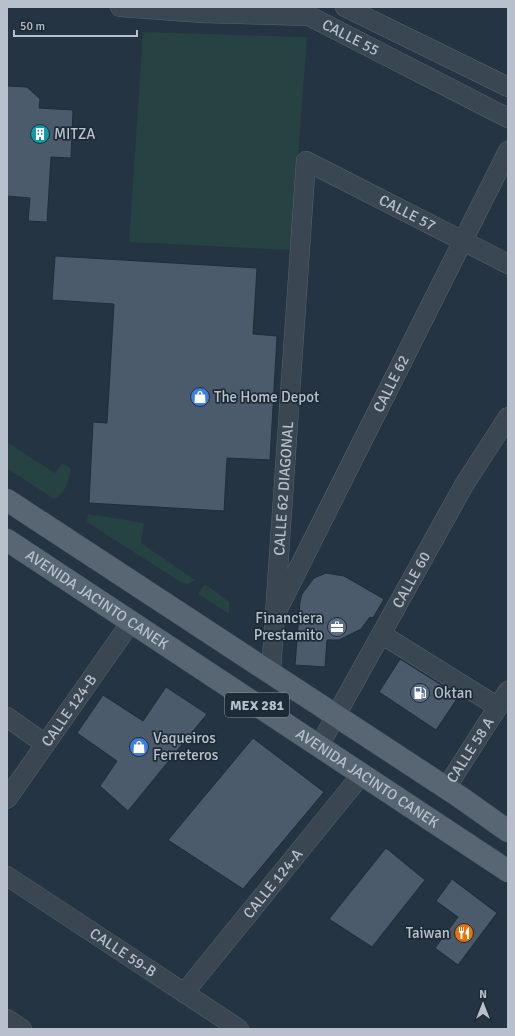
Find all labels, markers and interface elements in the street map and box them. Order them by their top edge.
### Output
scale bar [14,12,137,38]
street label: CALLE 55 [319,15,382,59]
text: 50 m [20,19,45,34]
building icon: MITZA [29,123,51,145]
place label: MITZA [54,125,96,143]
street label: CALLE 57 [376,191,439,235]
street label: CALLE 62 [369,352,413,415]
shop icon: The Home Depot [189,386,211,408]
place label: The Home Depot [214,388,319,406]
street label: CALLE 62 DIAGONAL [270,420,297,556]
street label: AVENIDA JACINTO CANEK [22,546,172,653]
street label: CALLE 60 [388,549,434,611]
place label: Financiera Prestamito [254,609,323,644]
office icon: Financiera Prestamito [326,616,348,638]
street label: CALLE 124-B [37,671,100,750]
fuel station icon: Oktan [409,682,431,704]
place label: Oktan [434,684,472,702]
road number: MEX 281 [225,693,289,717]
street label: CALLE 58 A [443,714,498,786]
street label: AVENIDA JACINTO CANEK [293,724,442,832]
place label: Vaqueiros Ferreteros [153,729,219,764]
shop icon: Vaqueiros Ferreteros [128,736,150,758]
street label: CALLE 124-A [239,845,306,922]
restaurant icon: Taiwan [453,922,475,944]
street label: CALLE 59-B [86,924,160,981]
place label: Taiwan [406,924,450,942]
north arrow [463,984,503,1024]
text: N [479,988,487,1001]

